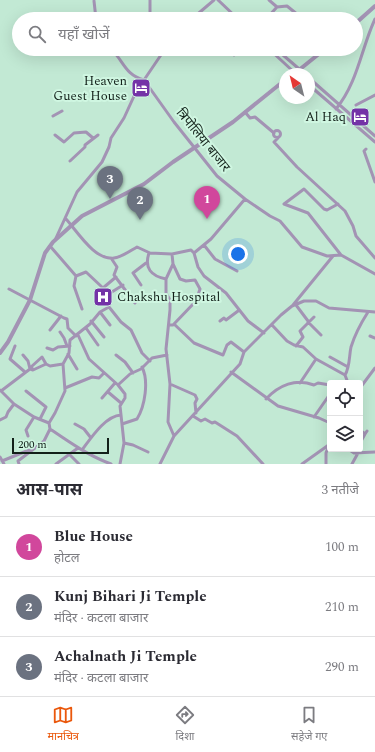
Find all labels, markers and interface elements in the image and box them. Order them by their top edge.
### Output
search box [12,12,363,56]
icon: search [26,23,48,45]
text: यहाँ खोजें [58,23,110,46]
north arrow [279,68,315,104]
place label: Heaven Guest House [53,71,127,106]
hotel icon: Heaven Guest House [130,77,152,99]
street label: त्रिपोलिया बाजार [171,104,235,177]
hotel icon: Al Haq [349,106,371,128]
place label: Al Haq [305,107,346,127]
pin: 3 [97,166,123,199]
pin: 1 [194,186,220,219]
pin: 2 [127,187,153,220]
your location [228,244,248,264]
hospital icon: Chakshu Hospital [92,286,114,308]
place label: Chakshu Hospital [117,287,220,307]
map controls [327,380,363,452]
button: locate [327,380,363,416]
button: layers [327,416,363,452]
scale bar [12,436,109,455]
text: 200 m [18,436,47,453]
text: आस-पास [16,477,82,503]
text: 3 नतीजे [322,480,359,500]
text: Blue House [54,525,133,548]
text: 1 [25,537,33,557]
text: 100 m [325,537,359,557]
text: होटल [54,548,80,568]
text: Kunj Bihari Ji Temple [54,585,207,608]
text: 2 [25,597,33,617]
text: 210 m [325,597,359,617]
text: मंदिर · कटला बाजार [54,608,148,628]
text: Achalnath Ji Temple [54,645,197,668]
text: 3 [25,657,33,677]
text: 290 m [325,657,359,677]
text: मंदिर · कटला बाजार [54,668,148,688]
tab: मानचित्र [48,704,79,745]
tab: दिशा [174,704,196,745]
tab: सहेजे गए [291,704,327,745]

